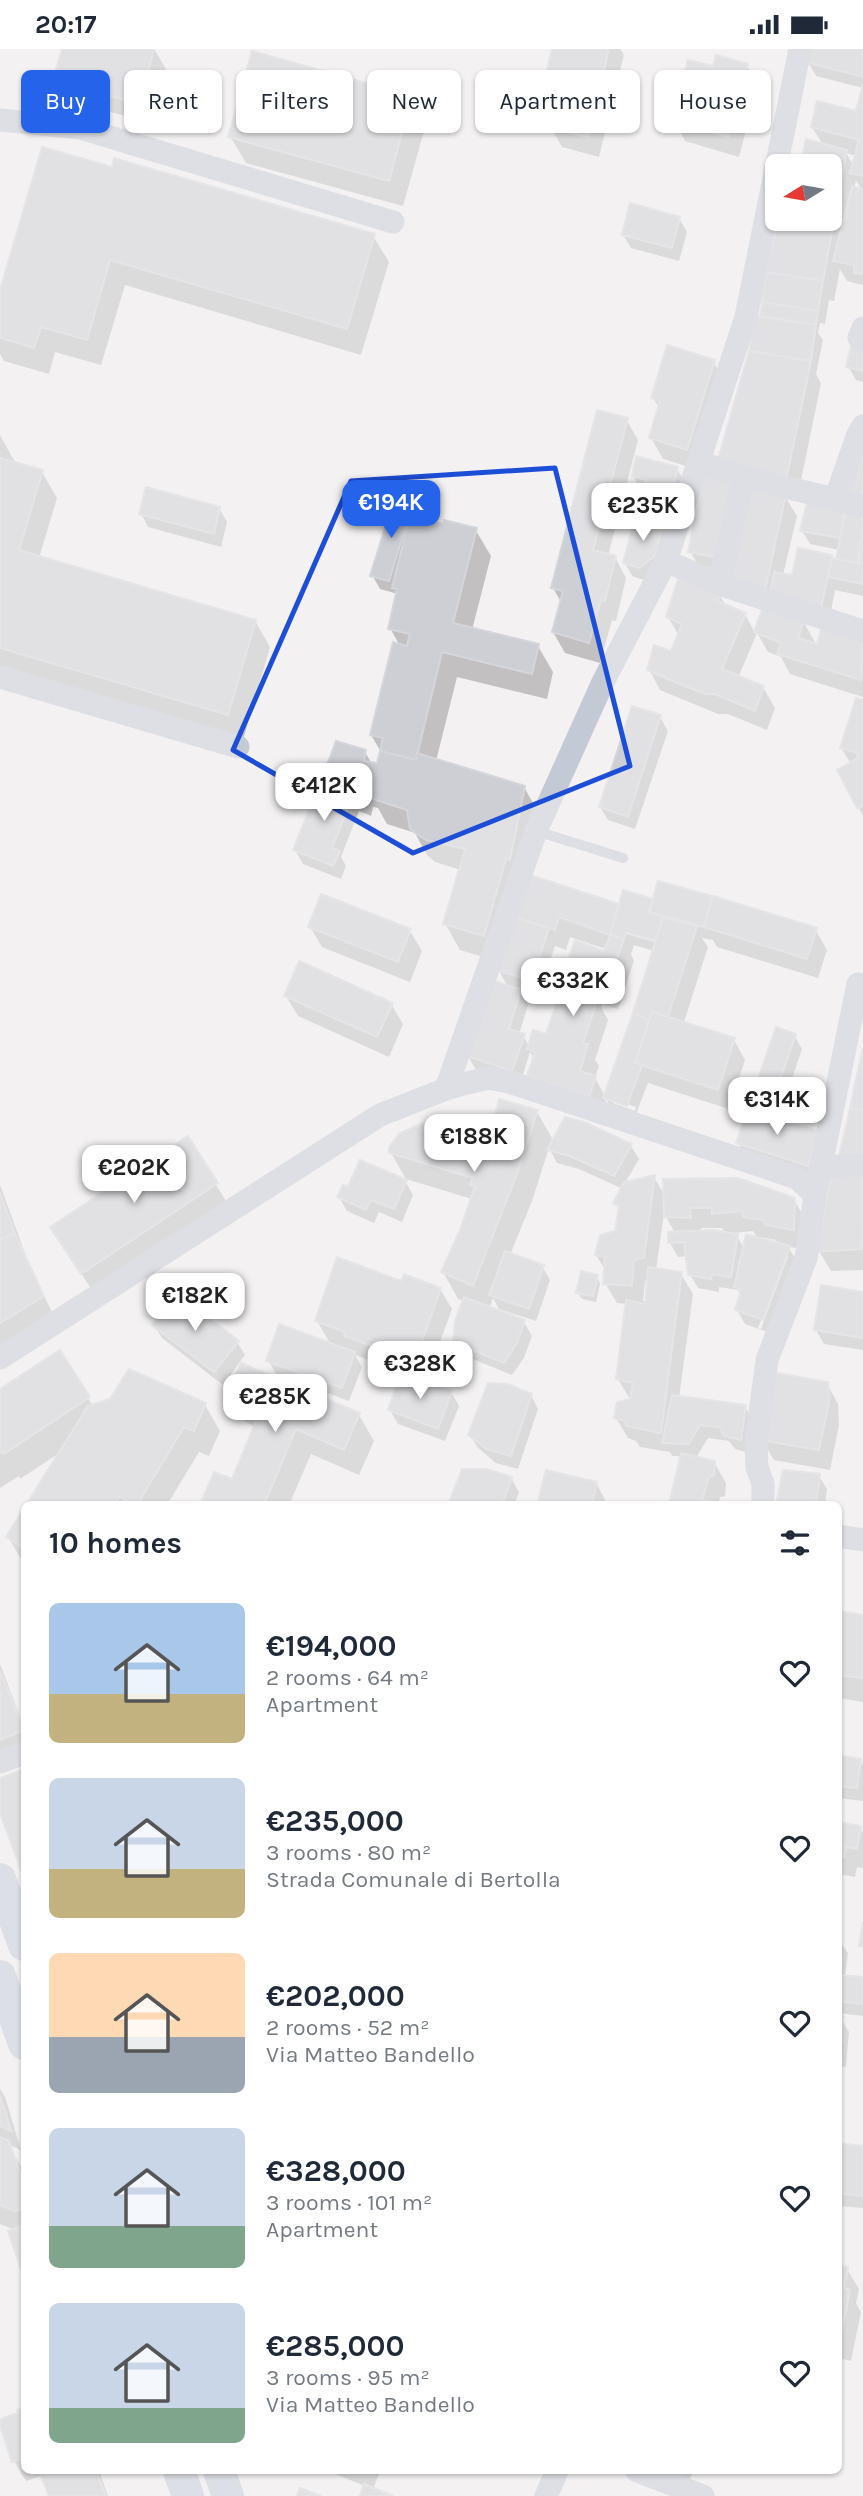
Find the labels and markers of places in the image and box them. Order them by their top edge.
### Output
pin: €194K [342,481,440,540]
pin: €235K [594,483,692,543]
pin: €412K [275,763,373,823]
pin: €332K [524,958,622,1018]
pin: €314K [728,1077,826,1137]
pin: €188K [425,1115,523,1174]
pin: €202K [85,1145,183,1205]
pin: €182K [146,1273,244,1333]
pin: €328K [371,1341,469,1401]
pin: €285K [226,1375,324,1434]

